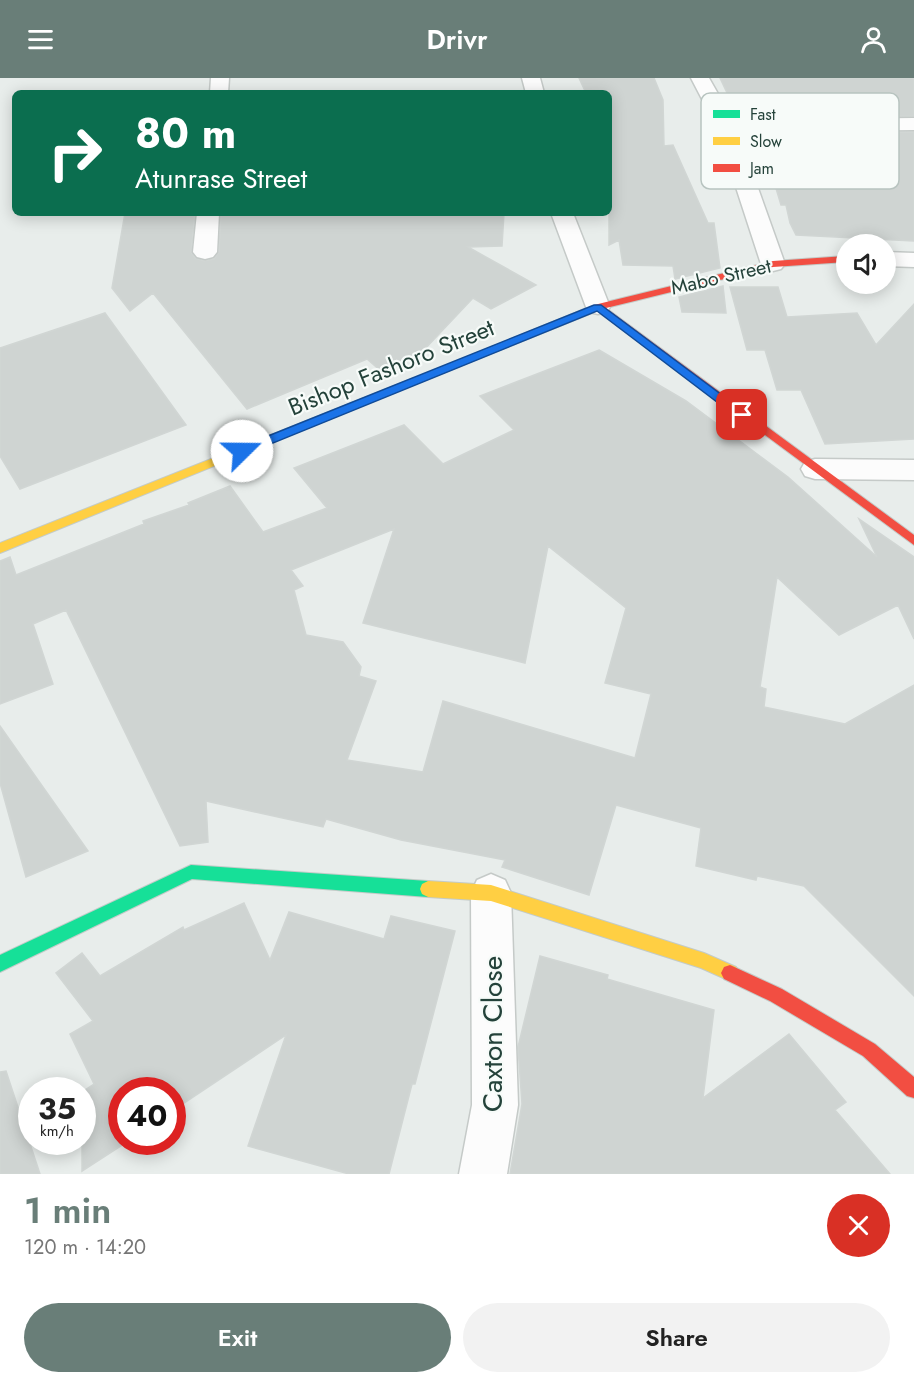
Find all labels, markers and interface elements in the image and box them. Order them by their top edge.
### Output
text: Drivr [426,20,488,59]
icon: menu [24,23,57,56]
icon: person [857,23,890,56]
legend [701,93,899,189]
text: 80 m [135,103,236,164]
text: Fast [750,103,776,126]
icon: right [36,114,114,192]
text: Slow [750,130,782,153]
text: Jam [748,157,774,180]
text: Atunrase Street [135,159,307,198]
map controls [836,234,896,294]
button: sound [836,234,896,294]
street label: Mabo Street [668,251,774,303]
street label: Bishop Fashoro Street [283,310,500,424]
pin [716,389,767,440]
icon: arrive [725,398,758,431]
position arrow [210,419,274,483]
street label: Caxton Close [472,956,513,1112]
speed limit sign: 40 [108,1077,186,1155]
text: 35 [38,1087,76,1130]
text: km/h [40,1120,74,1142]
text: 1 min [24,1184,111,1236]
button: close [827,1194,890,1257]
text: 120 m · 14:20 [24,1233,146,1262]
button: Exit [24,1303,451,1372]
button: Share [463,1303,890,1372]

